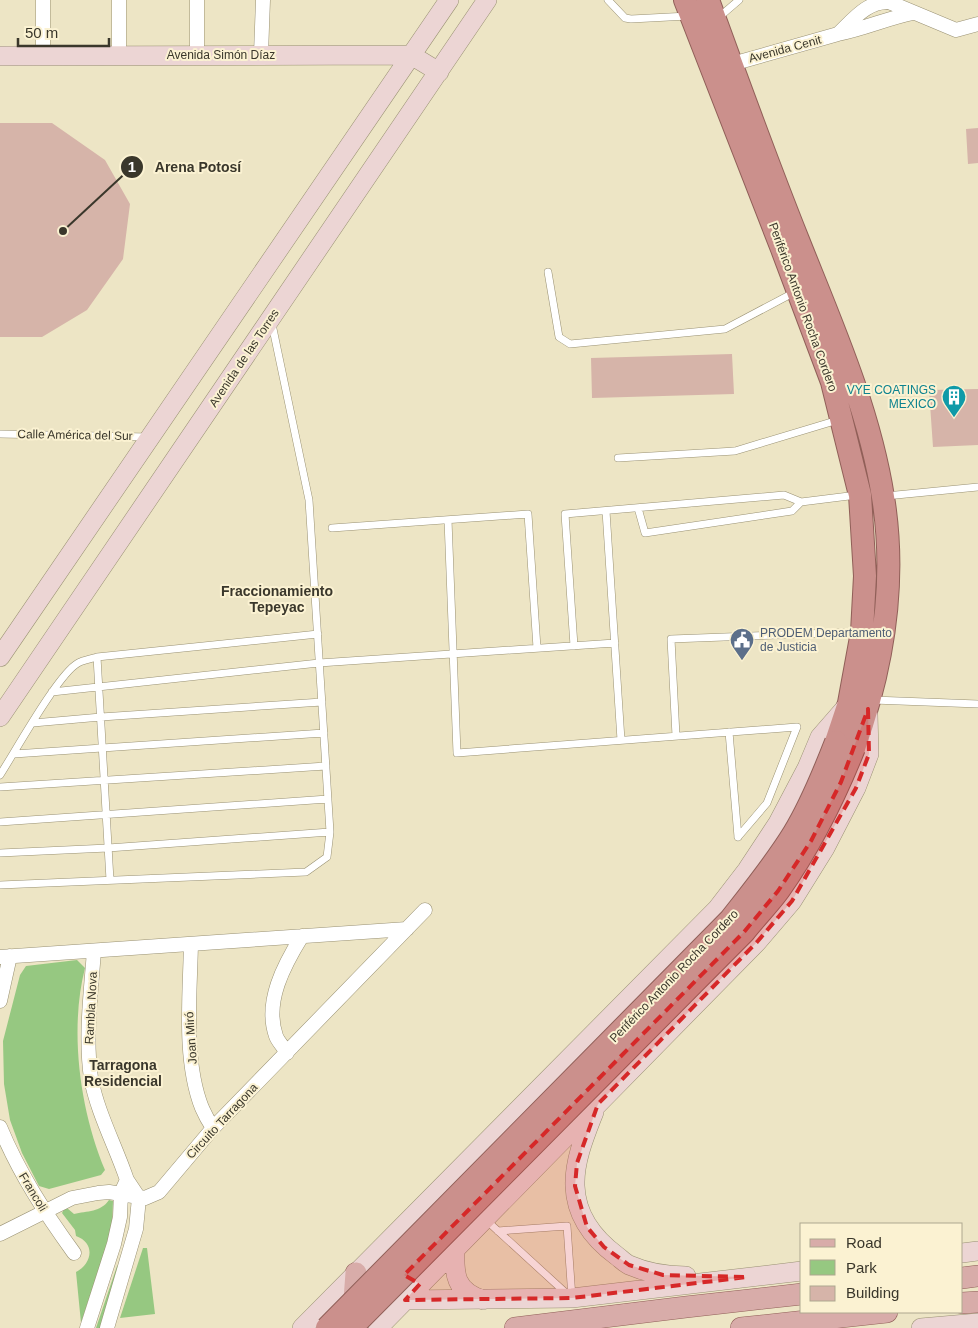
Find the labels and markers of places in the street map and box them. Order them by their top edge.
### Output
callout: Arena Potosí [119,152,251,181]
place label: VYE COATINGS MEXICO [847,383,936,411]
building icon: VYE COATINGS MEXICO [941,384,967,418]
place label: PRODEM Departamento de Justicia [760,626,892,654]
public building icon: PRODEM Departamento de Justicia [729,627,755,661]

